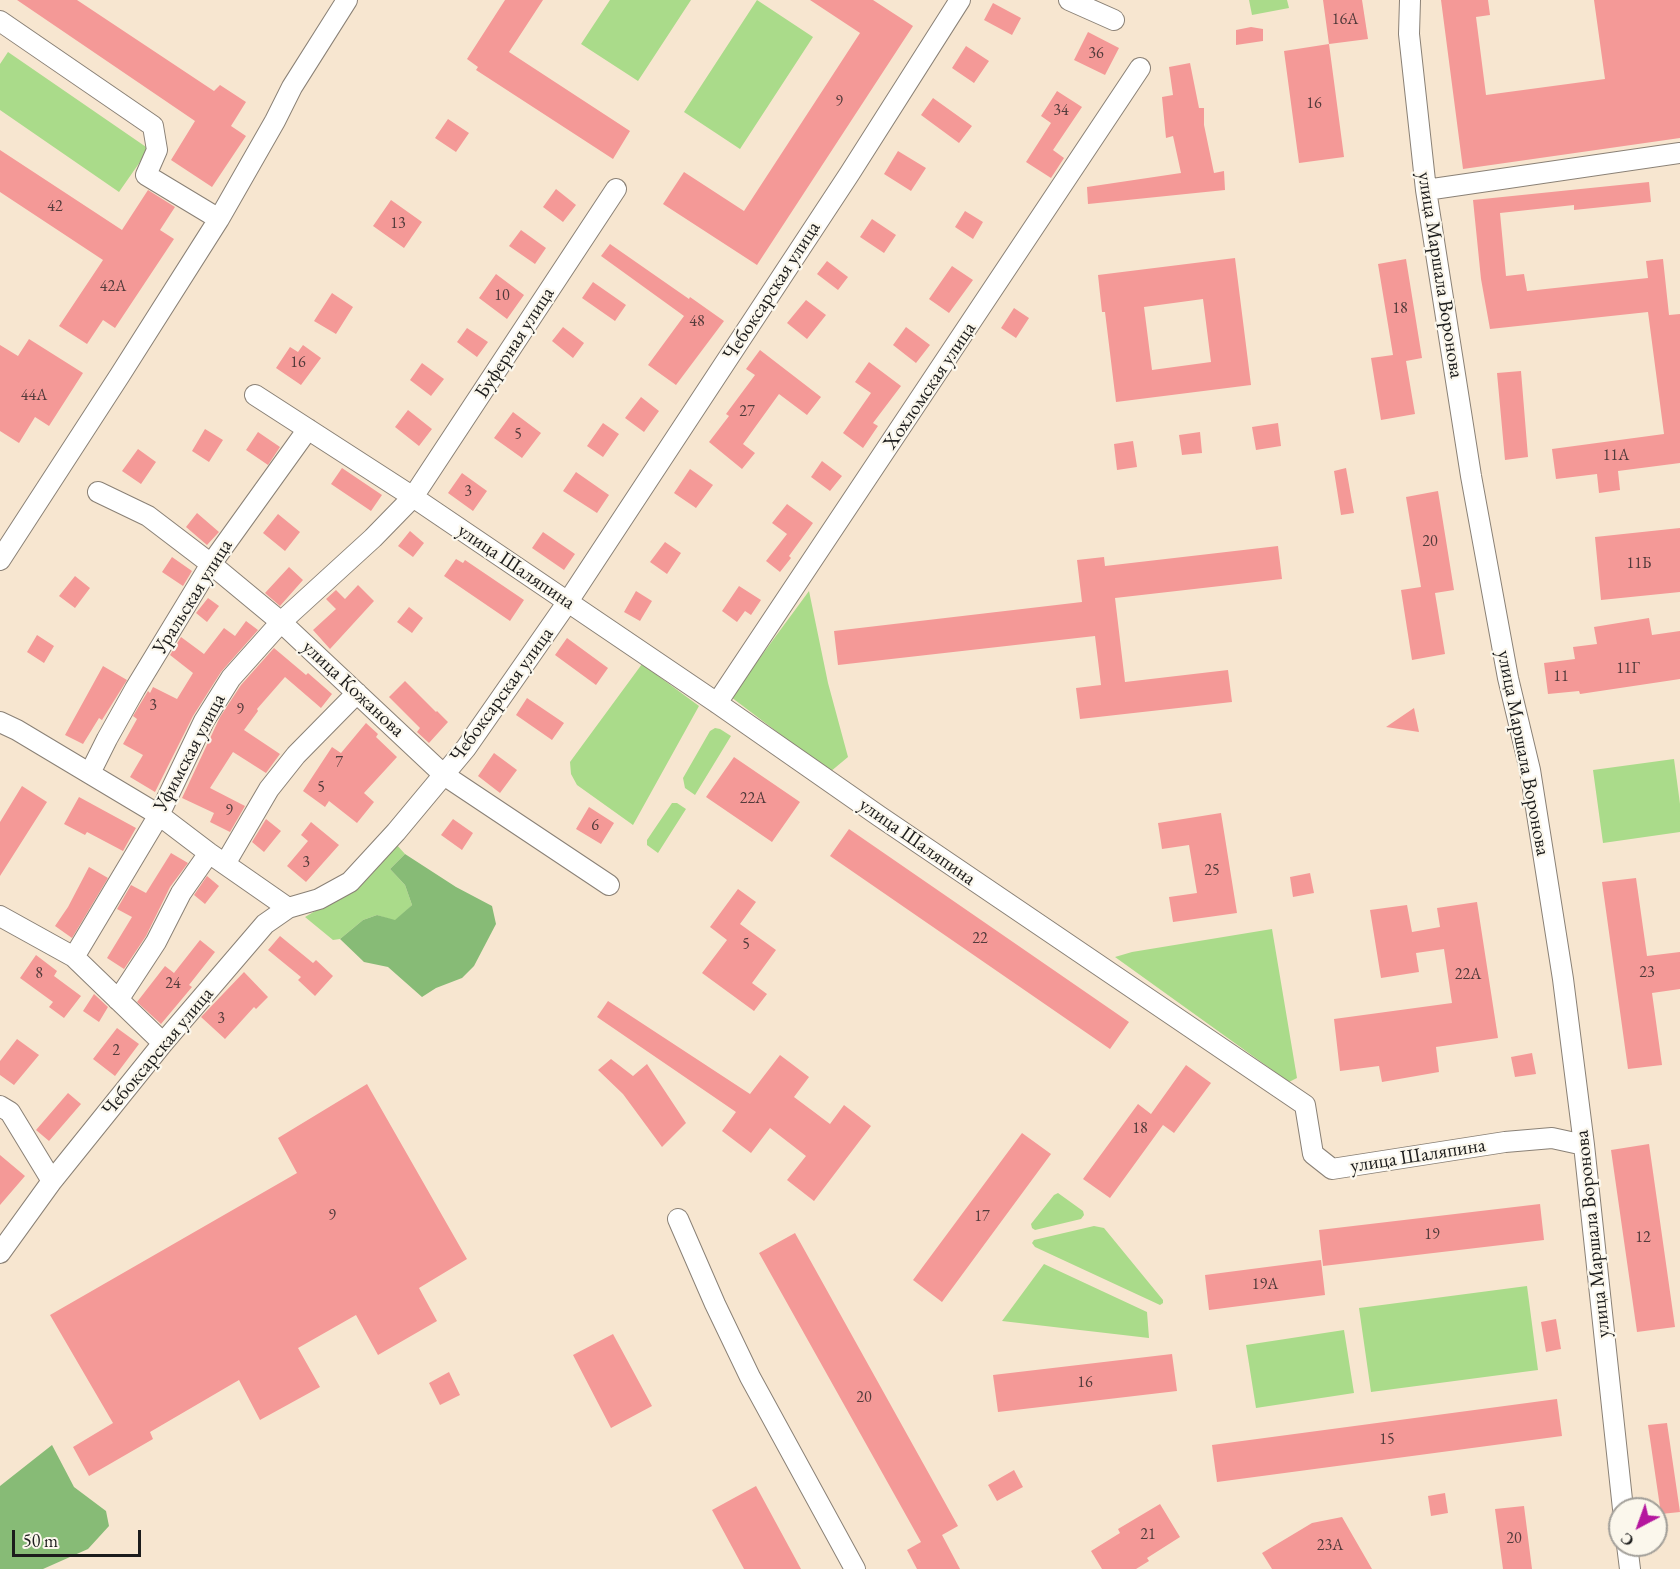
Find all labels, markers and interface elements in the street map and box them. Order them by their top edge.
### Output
house number: 16А [1332,10,1358,30]
house number: 36 [1088,44,1104,64]
house number: 9 [835,92,843,112]
house number: 16 [1306,94,1322,114]
house number: 34 [1053,101,1069,121]
street label: улица Маршала Воронова [1412,170,1468,380]
house number: 42 [47,197,63,217]
house number: 13 [390,214,406,234]
street label: Чебоксарская улица [718,217,826,365]
house number: 42А [100,277,126,297]
street label: Буферная улица [470,283,560,403]
house number: 10 [494,286,510,306]
house number: 18 [1392,299,1408,319]
house number: 48 [689,312,705,332]
street label: Хохломская улица [879,318,981,454]
house number: 16 [290,353,306,373]
house number: 44А [21,386,47,406]
house number: 27 [739,402,755,422]
house number: 5 [514,425,522,445]
house number: 11А [1603,446,1629,466]
house number: 3 [464,482,472,502]
street label: улица Шаляпина [453,519,579,615]
house number: 20 [1422,532,1438,552]
street label: Уральская улица [148,535,238,659]
house number: 11Б [1627,554,1651,574]
street label: Чебоксарская улица [445,623,559,767]
street label: улица Кожанова [297,635,409,743]
street label: улица Маршала Воронова [1491,648,1555,858]
house number: 11Г [1616,659,1640,679]
house number: 11 [1553,667,1569,687]
street label: Уфимская улица [149,690,231,816]
house number: 3 [149,696,157,716]
house number: 9 [236,700,244,720]
house number: 7 [335,753,343,773]
house number: 5 [317,778,325,798]
house number: 22А [740,789,766,809]
street label: улица Шаляпина [854,793,980,891]
house number: 9 [225,801,233,821]
house number: 6 [591,816,599,836]
house number: 3 [302,853,310,873]
house number: 25 [1204,861,1220,881]
house number: 22 [972,929,988,949]
house number: 5 [742,935,750,955]
house number: 23 [1639,963,1655,983]
house number: 8 [35,964,43,984]
house number: 22А [1455,965,1481,985]
house number: 24 [165,974,181,994]
street label: Чебоксарская улица [97,983,219,1121]
house number: 3 [217,1009,225,1029]
house number: 2 [112,1041,120,1061]
house number: 18 [1132,1119,1148,1139]
street label: улица Маршала Воронова [1570,1129,1616,1339]
street label: улица Шаляпина [1348,1133,1488,1179]
house number: 9 [328,1206,336,1226]
house number: 17 [974,1207,990,1227]
house number: 19 [1424,1225,1440,1245]
house number: 12 [1635,1228,1651,1248]
house number: 19А [1252,1275,1278,1295]
house number: 16 [1077,1373,1093,1393]
house number: 20 [856,1388,872,1408]
house number: 15 [1379,1430,1395,1450]
north arrow [1608,1497,1668,1557]
scale bar [15,1518,144,1556]
house number: 21 [1140,1525,1156,1545]
text: С [1616,1528,1638,1551]
text: 50 m [23,1529,58,1552]
house number: 20 [1506,1529,1522,1549]
house number: 23А [1317,1536,1343,1556]

